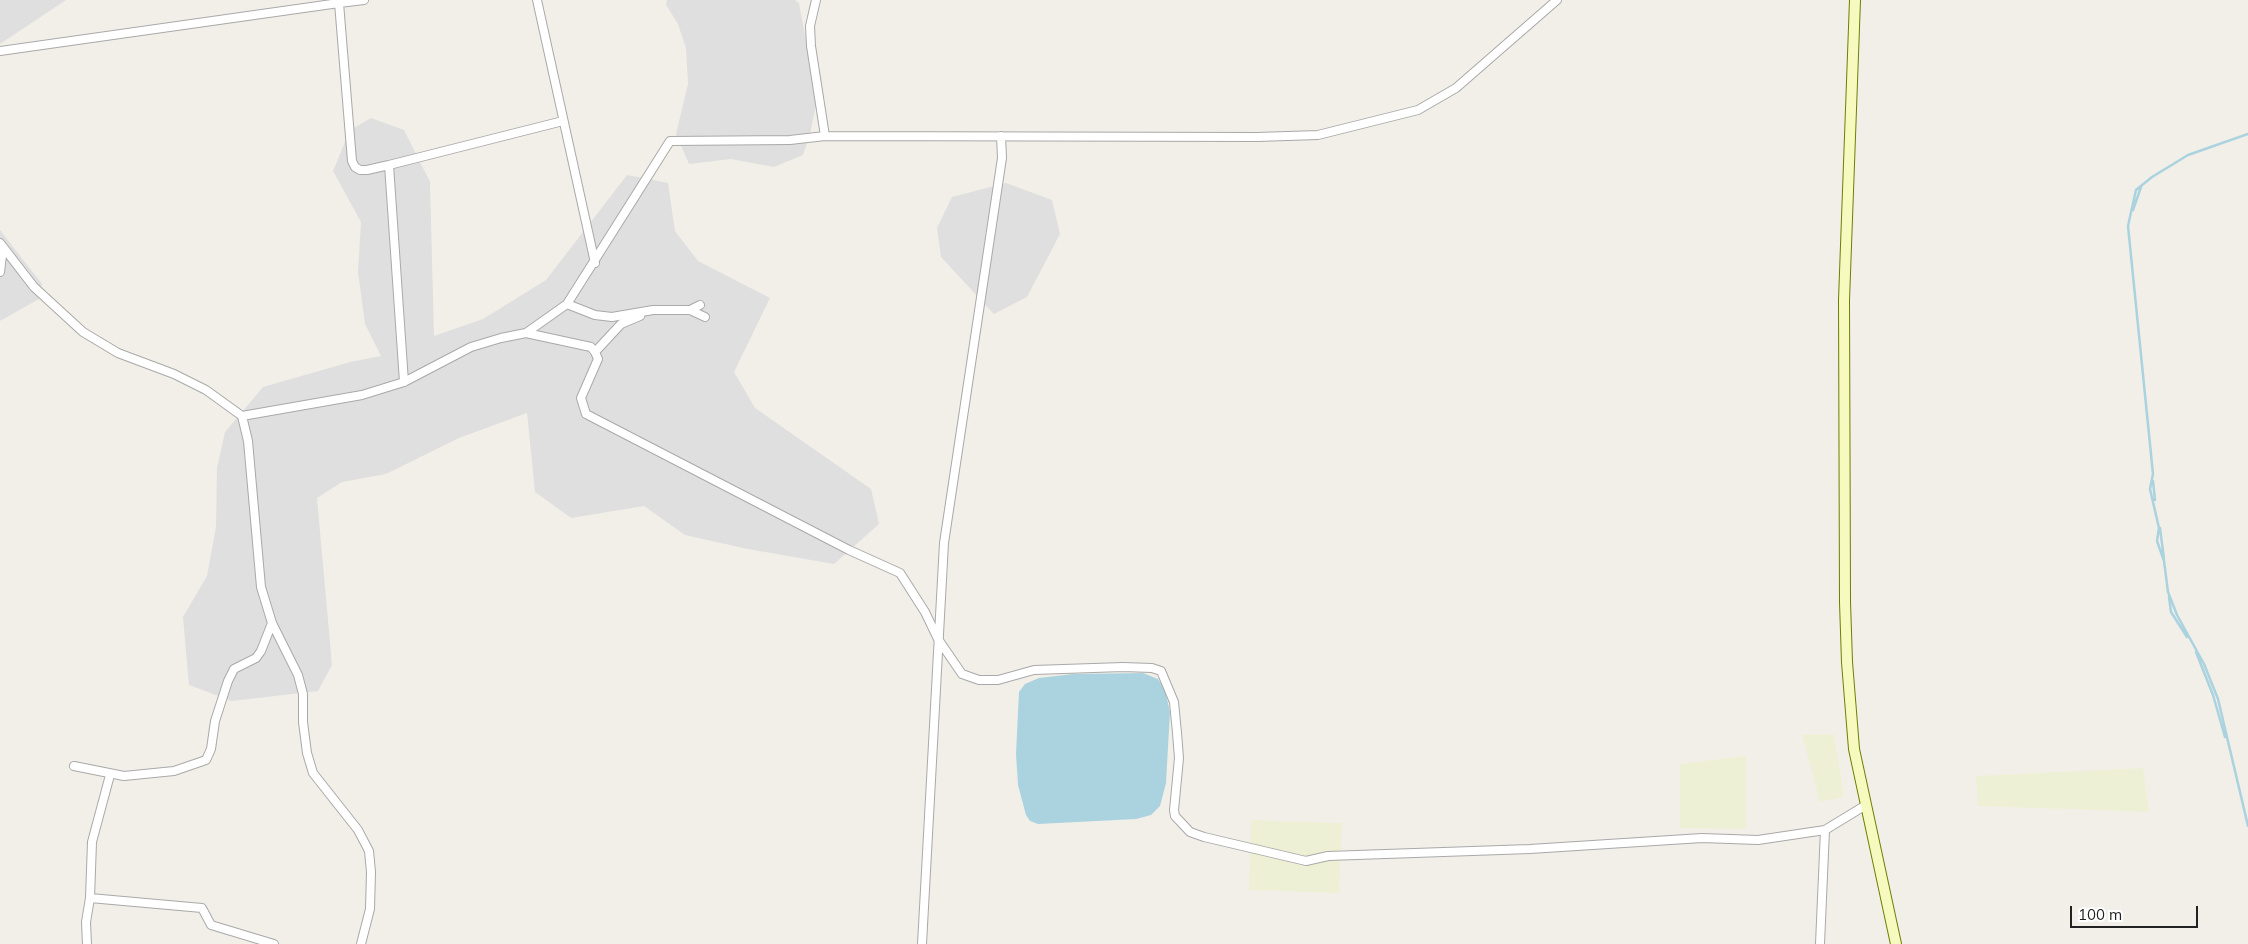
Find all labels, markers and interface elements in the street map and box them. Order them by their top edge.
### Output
scale bar [2073,896,2200,928]
text: 100 m [2078,905,2122,924]

